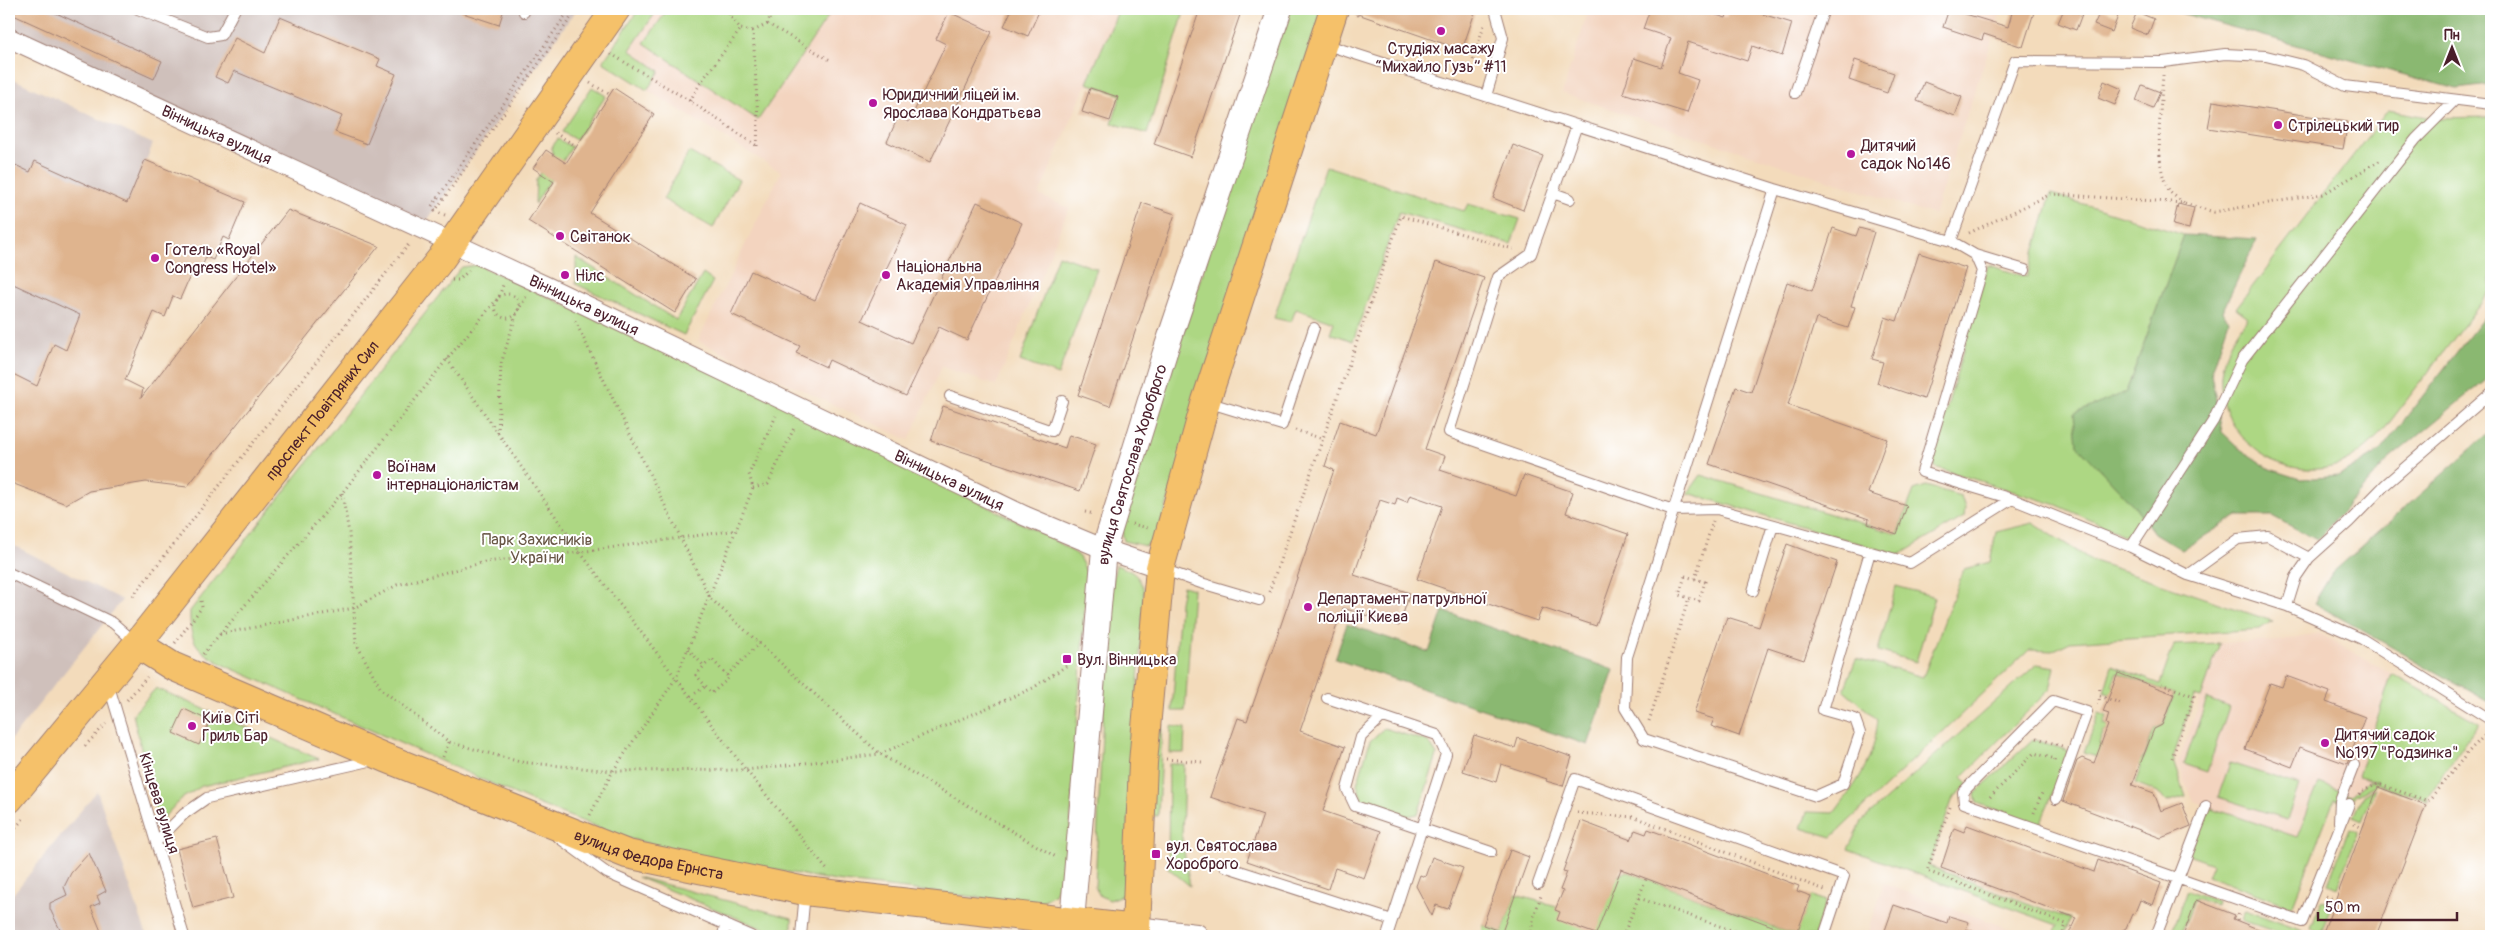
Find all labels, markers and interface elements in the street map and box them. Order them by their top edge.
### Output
north arrow [2428,22,2478,72]
marker: Студіях масажу “Михайло Гузь” #11 [1435,25,1447,37]
text: Пн [2444,27,2460,44]
place label: Студіях масажу “Михайло Гузь” #11 [1375,39,1507,77]
place label: Юридичний ліцей ім. Ярослава Кондратьєва [883,85,1041,123]
marker: Юридичний ліцей ім. Ярослава Кондратьєва [867,97,879,109]
street label: Вінницька вулиця [158,101,275,169]
place label: Стрілецький тир [2288,116,2399,136]
marker: Стрілецький тир [2272,119,2284,131]
place label: Дитячий садок №146 [1860,136,1951,174]
marker: Дитячий садок №146 [1845,148,1857,160]
place label: Світанок [570,227,631,247]
marker: Світанок [554,230,566,242]
place label: Готель «Royal Congress Hotel» [165,240,276,278]
marker: Готель «Royal Congress Hotel» [149,252,161,264]
place label: Національна Академія Управління [896,257,1039,295]
place label: Нілс [575,266,605,286]
marker: Нілс [559,269,571,281]
marker: Національна Академія Управління [880,269,892,281]
street label: Вінницька вулиця [526,271,642,340]
street label: проспект Повітряних Сил [261,337,384,485]
street label: вулиця Святослава Хороброго [1094,362,1172,566]
street label: Вінницька вулиця [891,446,1007,515]
place label: Воїнам інтернаціоналістам [387,457,519,495]
marker: Воїнам інтернаціоналістам [371,469,383,481]
park label: Парк Захисників України [482,530,592,568]
place label: Департамент патрульної поліції Києва [1317,589,1488,627]
marker: Департамент патрульної поліції Києва [1302,601,1314,613]
place label: Вул. Вінницька [1077,650,1176,670]
marker: Вул. Вінницька [1061,653,1073,665]
place label: Київ Сіті Гриль Бар [202,708,268,746]
marker: Київ Сіті Гриль Бар [186,720,198,732]
place label: Дитячий садок №197 "Родзинка" [2334,725,2459,763]
marker: Дитячий садок №197 "Родзинка" [2319,737,2331,749]
street label: Кінцева вулиця [134,750,184,856]
street label: вулиця Федора Ернста [571,825,725,885]
place label: вул. Святослава Хороброго [1166,836,1277,874]
marker: вул. Святослава Хороброго [1150,848,1162,860]
scale bar [2318,890,2456,922]
text: 50 m [2325,898,2360,917]

